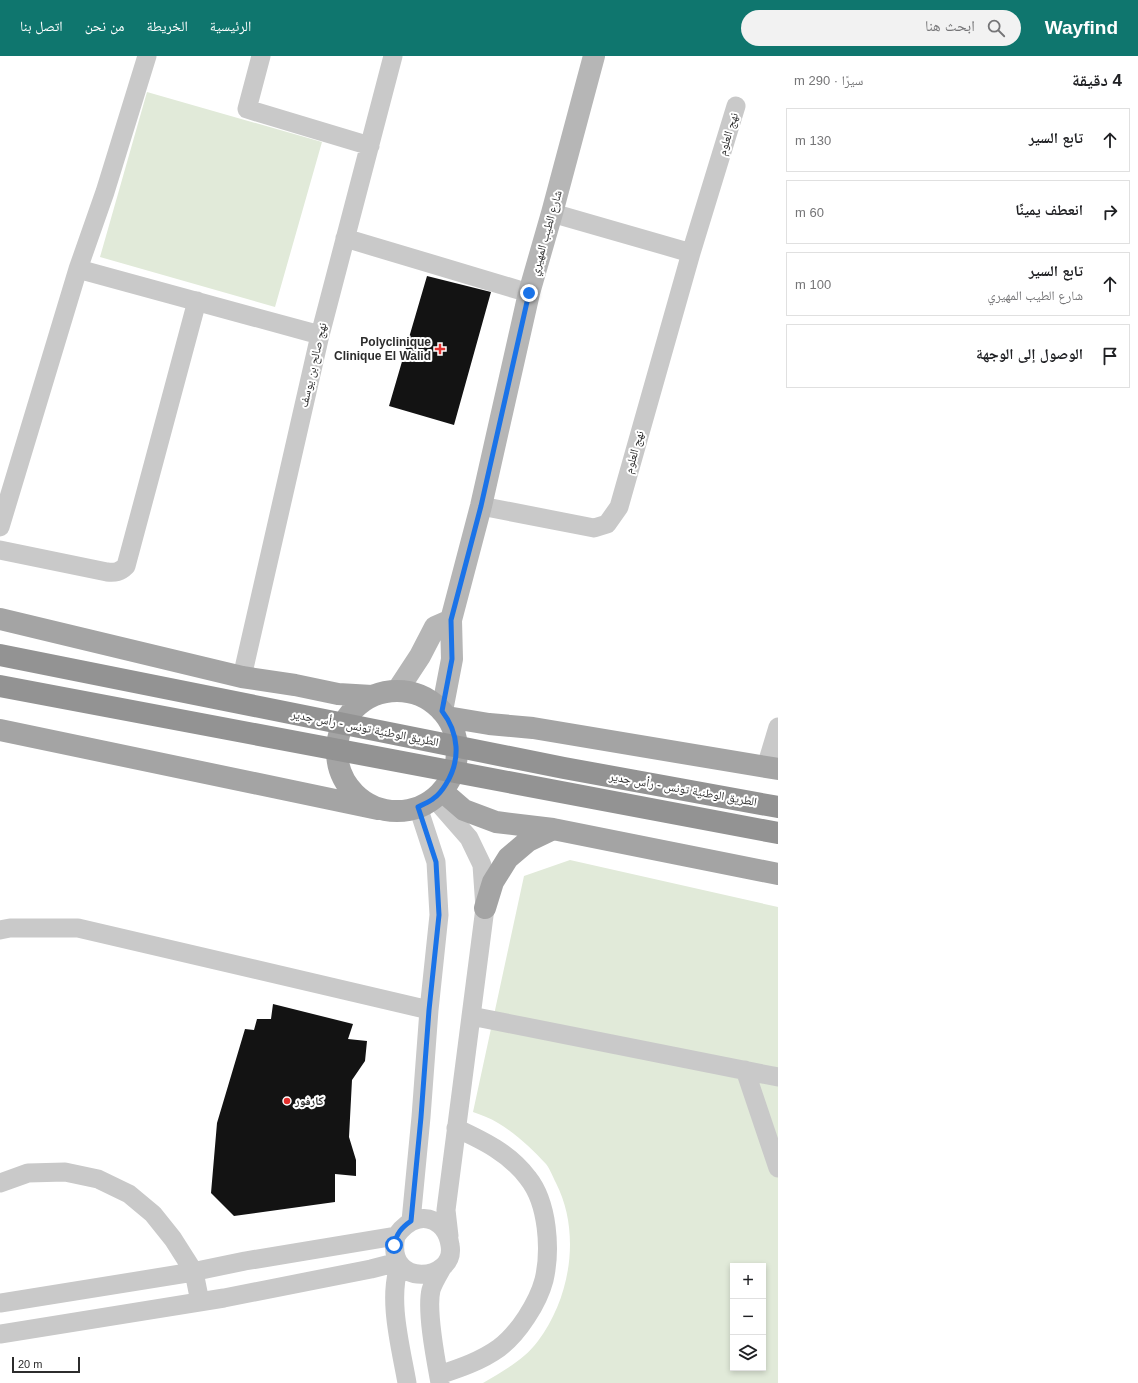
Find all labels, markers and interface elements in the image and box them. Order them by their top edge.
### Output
search box [741,10,1021,46]
text: ابحث هنا [925,17,975,34]
icon: search [985,17,1007,39]
text: Wayfind [1045,17,1118,38]
text: اتصل بنا [20,18,63,34]
text: من نحن [85,18,125,34]
text: الخريطة [147,18,188,34]
text: الرئيسية [210,18,251,34]
text: 4 دقيقة [1072,71,1122,90]
text: سيرًا · 290 m [794,73,863,88]
street label: نهج العلوم [715,111,742,157]
text: تابع السير [1029,129,1083,146]
icon: ahead [1099,129,1121,151]
text: 130 m [795,133,831,148]
street label: شارع الطيب المهيري [527,189,568,278]
text: انعطف يمينًا [1015,201,1083,218]
icon: right [1099,201,1121,223]
text: 60 m [795,205,824,220]
text: تابع السير [1029,262,1083,279]
icon: ahead [1099,273,1121,295]
text: 100 m [795,277,831,292]
route end [520,284,538,302]
text: شارع الطيب المهيري [988,288,1083,303]
street label: نهج صالح بن يوسف [296,321,330,409]
place label: Polyclinique Clinique El Walid [334,335,431,363]
marker: Polyclinique Clinique El Walid [434,343,446,355]
text: الوصول إلى الوجهة [976,345,1083,362]
icon: arrive [1099,345,1121,367]
street label: نهج العلوم [621,429,648,475]
street label: الطريق الوطنية تونس - رأس جدير [289,707,440,749]
street label: الطريق الوطنية تونس - رأس جدير [607,769,758,809]
place label: كارفور [294,1094,324,1108]
marker: كارفور [282,1096,292,1106]
route start [385,1236,403,1254]
map controls [730,1263,766,1371]
button: + [730,1263,766,1299]
button: − [730,1299,766,1335]
button: layers [730,1335,766,1371]
scale bar [12,1355,80,1374]
text: 20 m [18,1358,42,1370]

